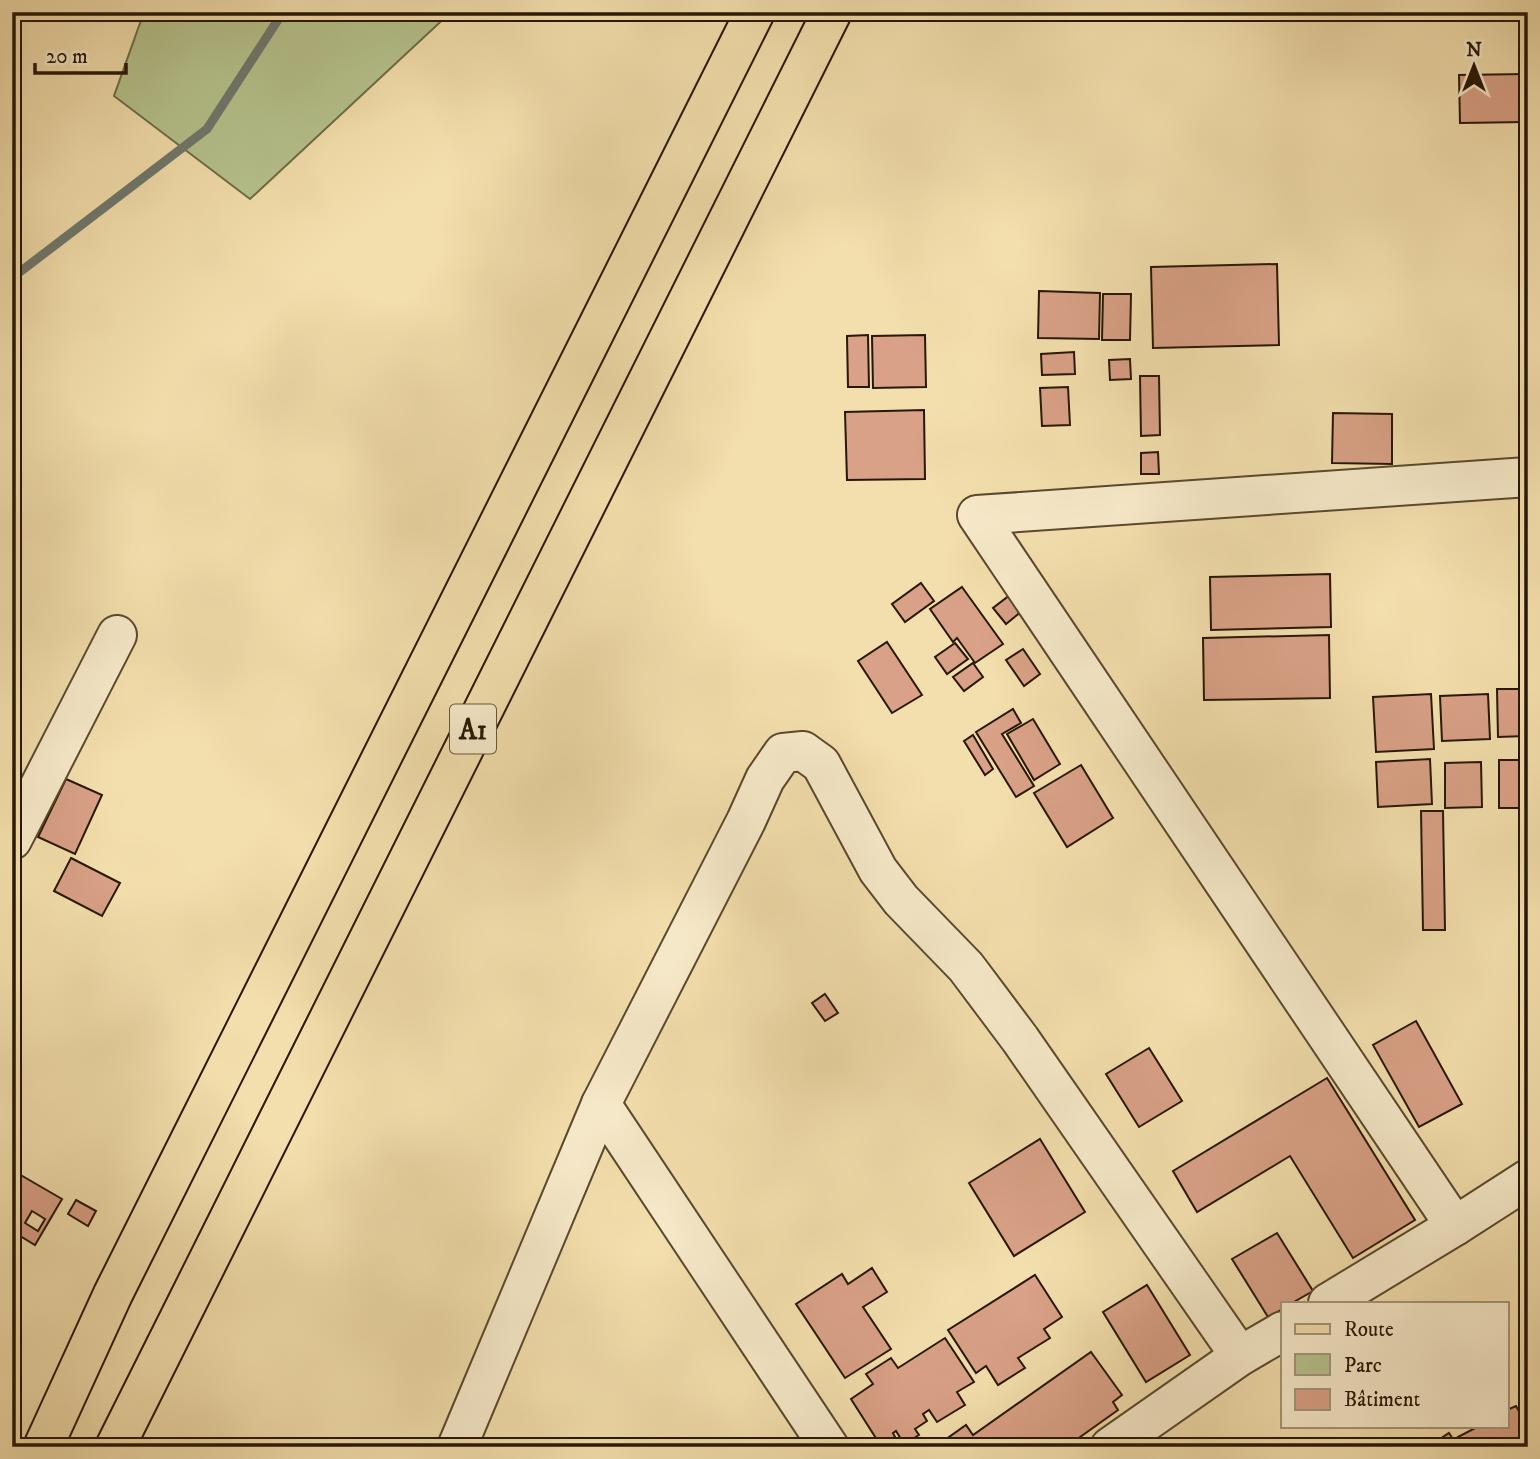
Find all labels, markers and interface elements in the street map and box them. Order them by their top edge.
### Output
scale bar [35,32,126,76]
north arrow [1438,32,1508,102]
text: N [1466,39,1482,62]
text: 20 m [46,44,88,70]
road number: A1 [450,704,496,754]
legend [1281,1302,1508,1428]
text: Route [1344,1317,1394,1343]
text: Parc [1344,1353,1382,1379]
text: Bâtiment [1344,1387,1421,1413]

